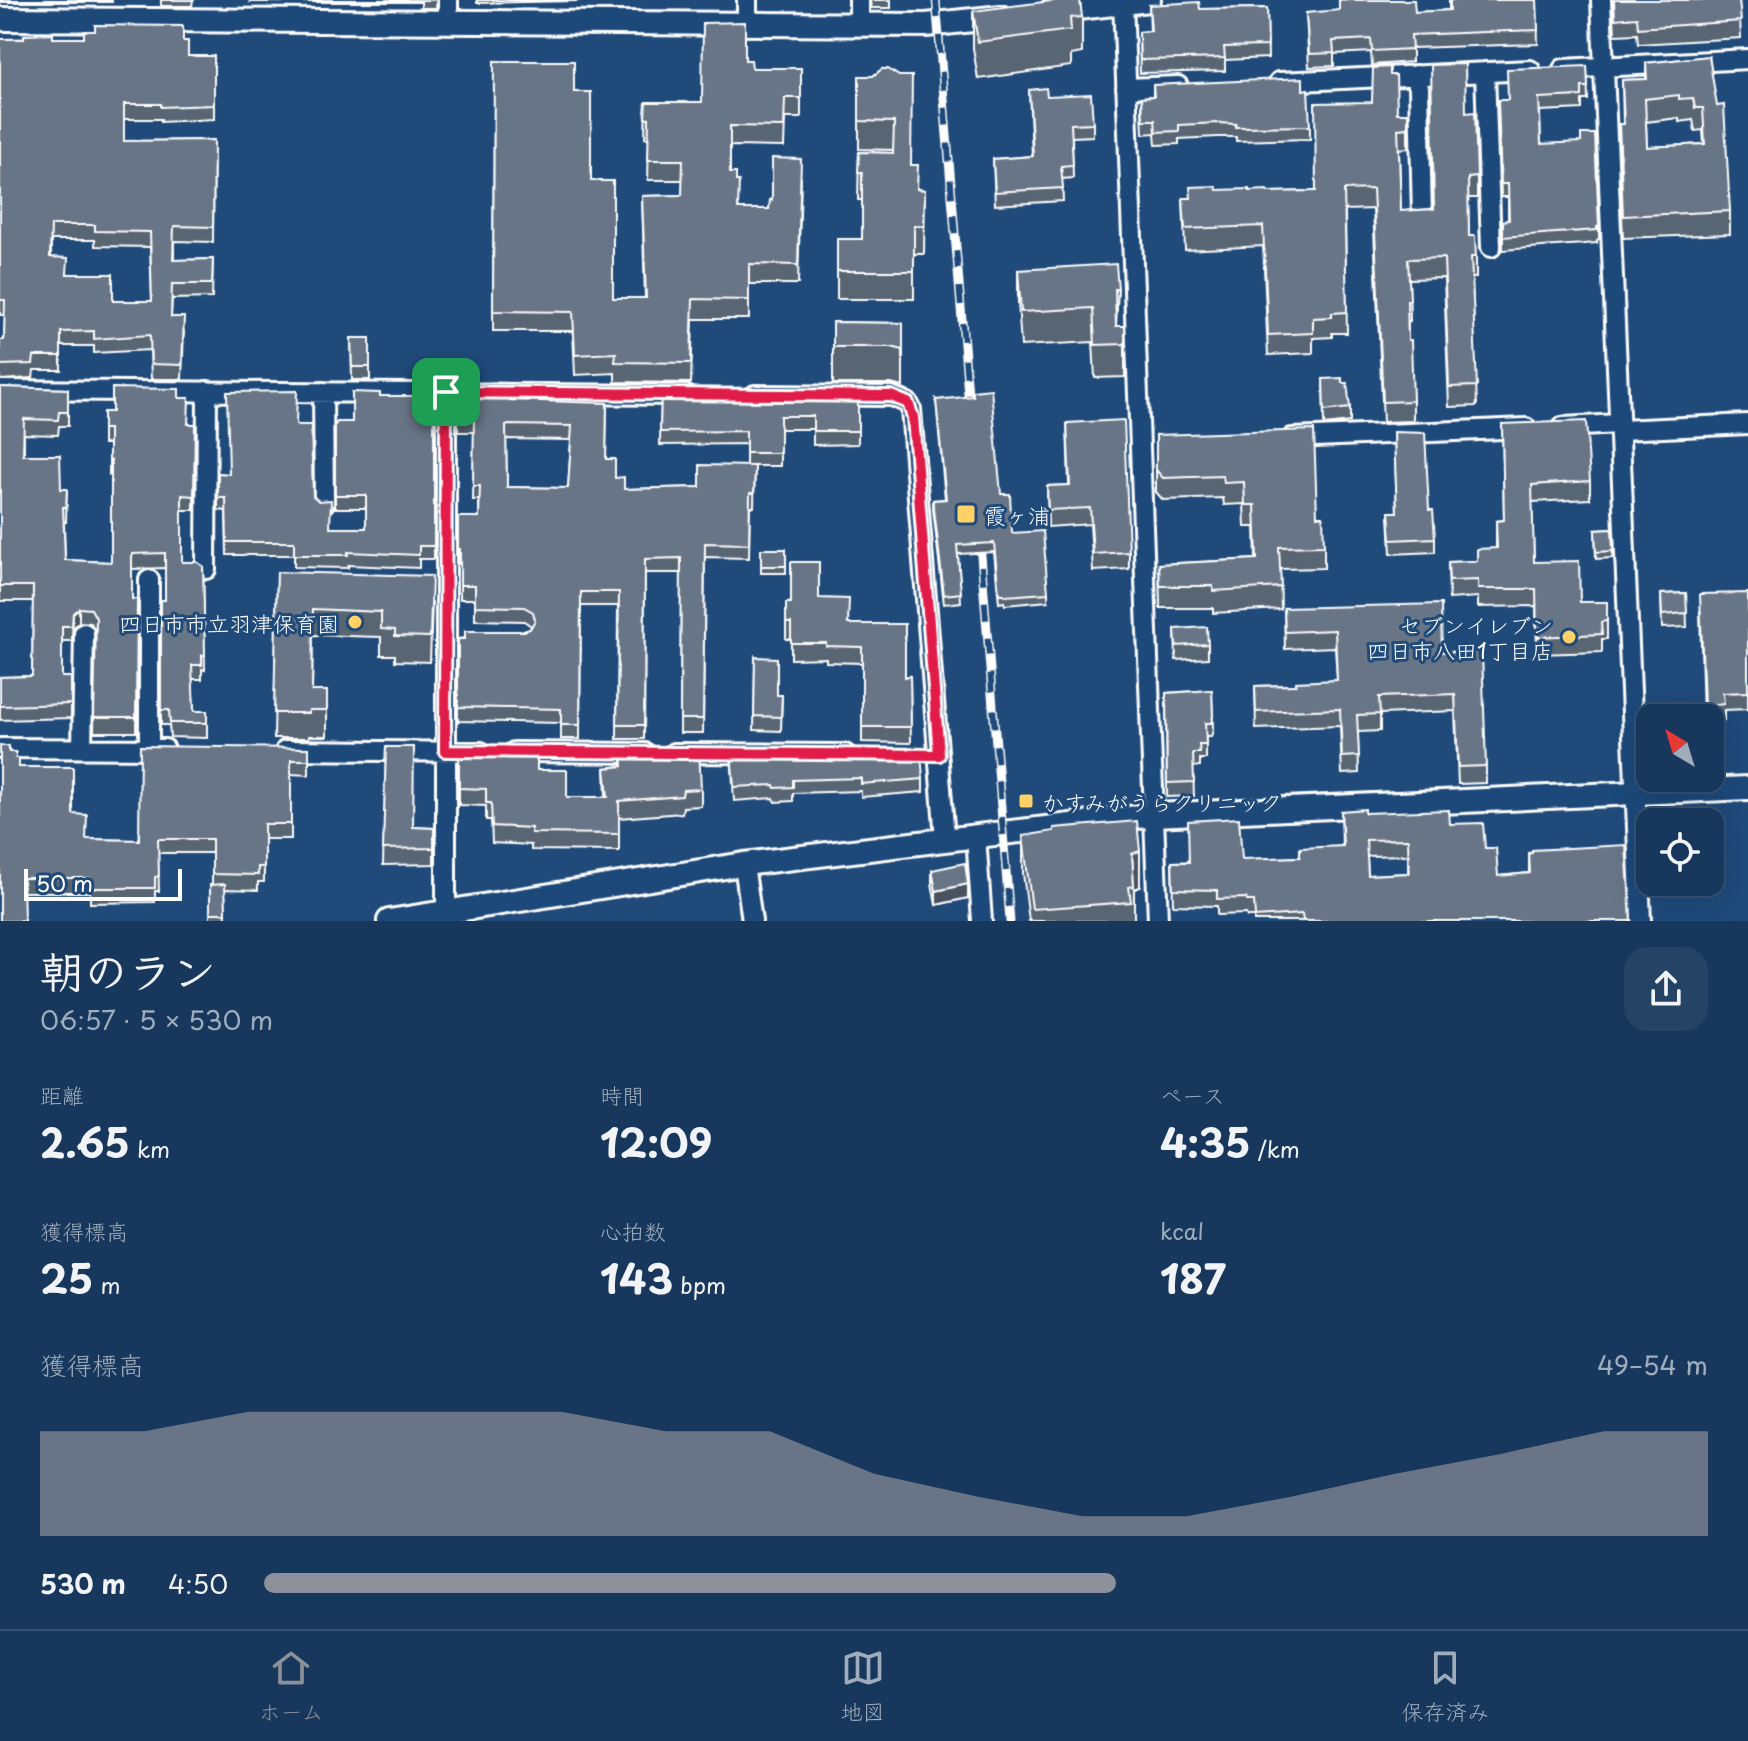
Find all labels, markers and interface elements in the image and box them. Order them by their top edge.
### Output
pin [412,358,480,426]
icon: arrive [424,370,468,414]
place label: 霞ヶ浦 [984,498,1050,531]
marker: 霞ヶ浦 [955,503,977,525]
place label: 四日市市立羽津保育園 [119,606,339,639]
place label: セブンイレブン 四日市八田1丁目店 [1367,608,1553,666]
marker: 四日市市立羽津保育園 [346,613,364,631]
marker: セブンイレブン 四日市八田1丁目店 [1560,628,1578,646]
north arrow [1636,704,1724,792]
map controls [1636,704,1724,896]
place label: かすみがうらクリニック [1042,785,1282,818]
marker: かすみがうらクリニック [1017,792,1035,810]
button: locate [1636,808,1724,896]
scale bar [24,865,182,901]
text: 50 m [36,866,93,899]
text: 朝のラン [40,937,216,1003]
button: share [1624,947,1708,1031]
text: 06:57 · 5 × 530 m [40,1000,273,1039]
text: 距離 [40,1078,84,1111]
text: 時間 [600,1078,644,1111]
text: ペース [1160,1078,1225,1111]
text: 2.65 [40,1111,130,1172]
text: 12:09 [600,1111,712,1172]
text: 4:35 [1160,1111,1251,1172]
text: km [130,1132,170,1165]
text: /km [1251,1132,1300,1165]
text: 獲得標高 [40,1214,128,1247]
text: 心拍数 [600,1214,666,1247]
text: kcal [1160,1214,1204,1247]
text: 25 [40,1247,93,1308]
text: 143 [600,1247,673,1308]
text: 187 [1160,1247,1226,1308]
text: m [93,1268,120,1301]
text: bpm [673,1268,726,1301]
text: 獲得標高 [40,1345,144,1384]
text: 49–54 m [1597,1345,1708,1384]
text: 530 m [40,1564,126,1603]
text: 4:50 [168,1564,228,1603]
tab: ホーム [258,1646,324,1727]
tab: 地図 [841,1646,885,1727]
tab: 保存済み [1401,1646,1490,1727]

